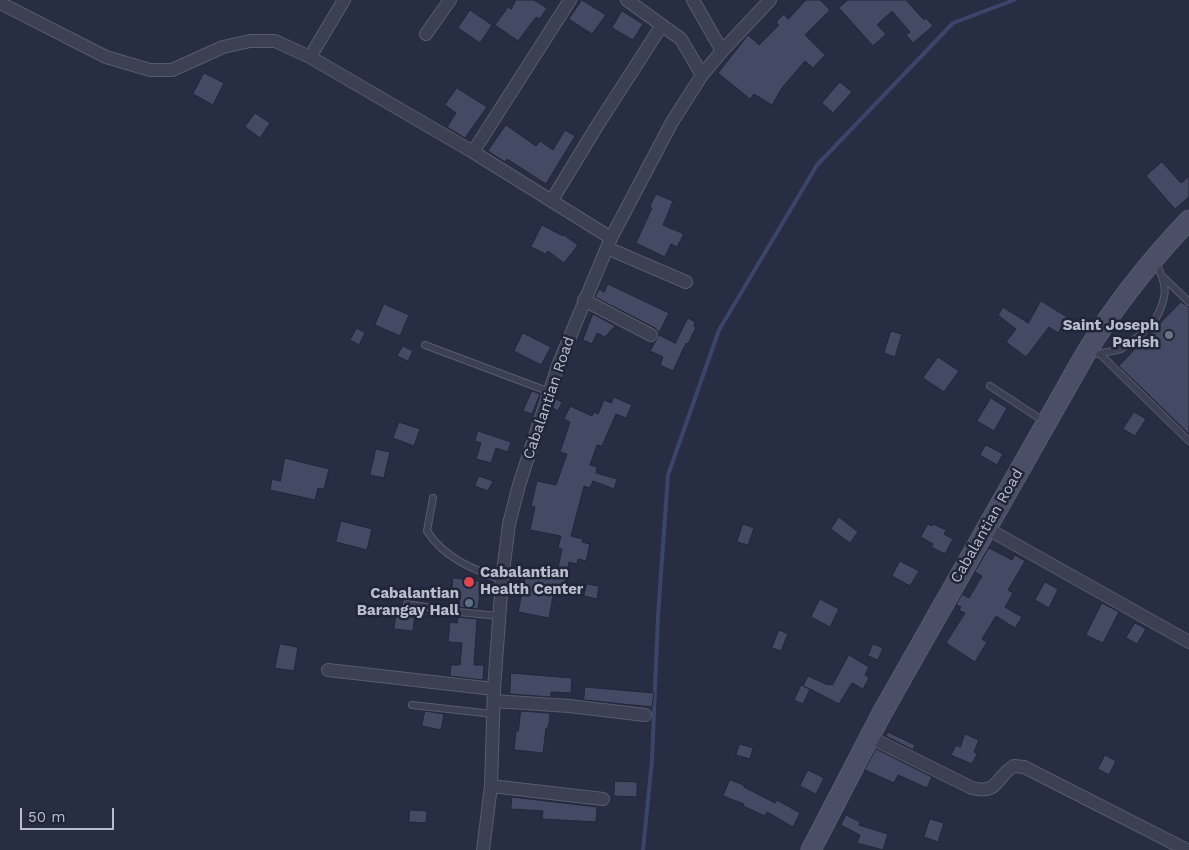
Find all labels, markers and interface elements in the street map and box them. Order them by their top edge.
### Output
place label: Saint Joseph Parish [1063,317,1159,352]
marker: Saint Joseph Parish [1163,329,1175,341]
street label: Cabalantian Road [520,334,578,462]
street label: Cabalantian Road [947,466,1027,586]
place label: Cabalantian Health Center [480,564,583,599]
marker: Cabalantian Health Center [462,575,476,589]
place label: Cabalantian Barangay Hall [357,585,459,620]
marker: Cabalantian Barangay Hall [463,597,475,609]
scale bar [22,798,116,830]
text: 50 m [28,808,65,826]

